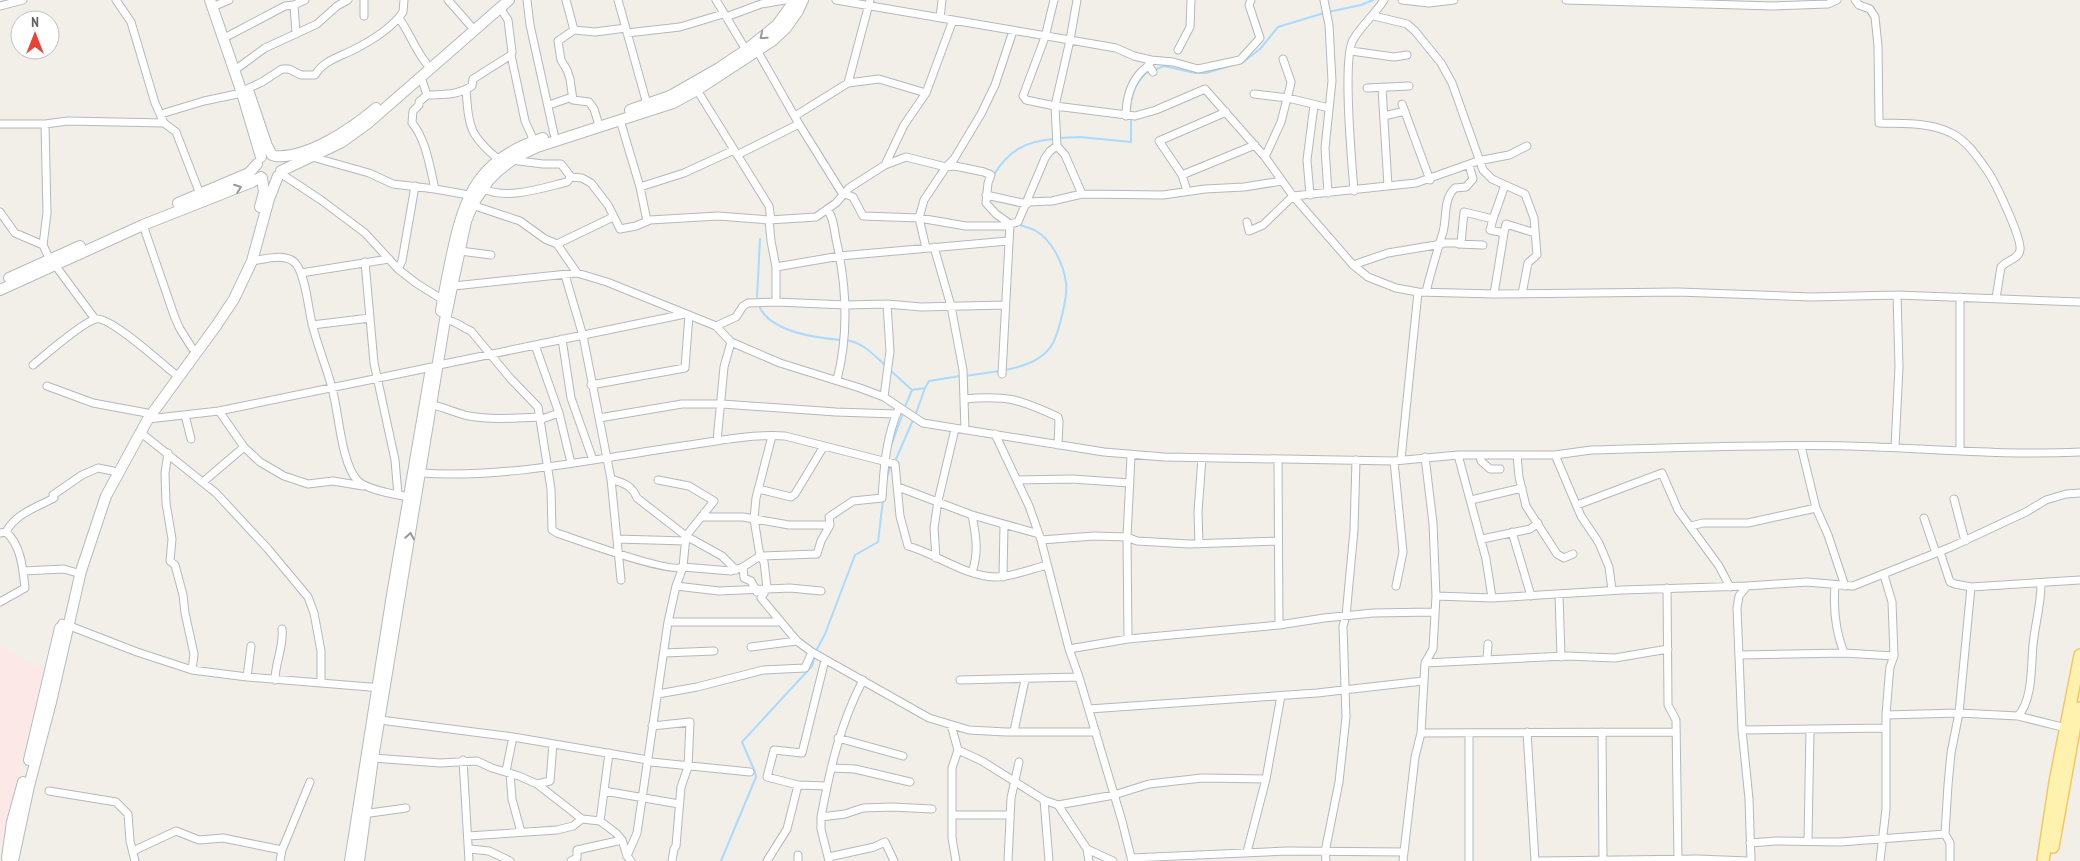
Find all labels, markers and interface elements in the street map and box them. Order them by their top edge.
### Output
north arrow [10,10,60,60]
text: N [31,13,39,31]
one-way arrow [760,31,769,39]
one-way arrow [233,184,241,194]
one-way arrow [405,532,415,541]

